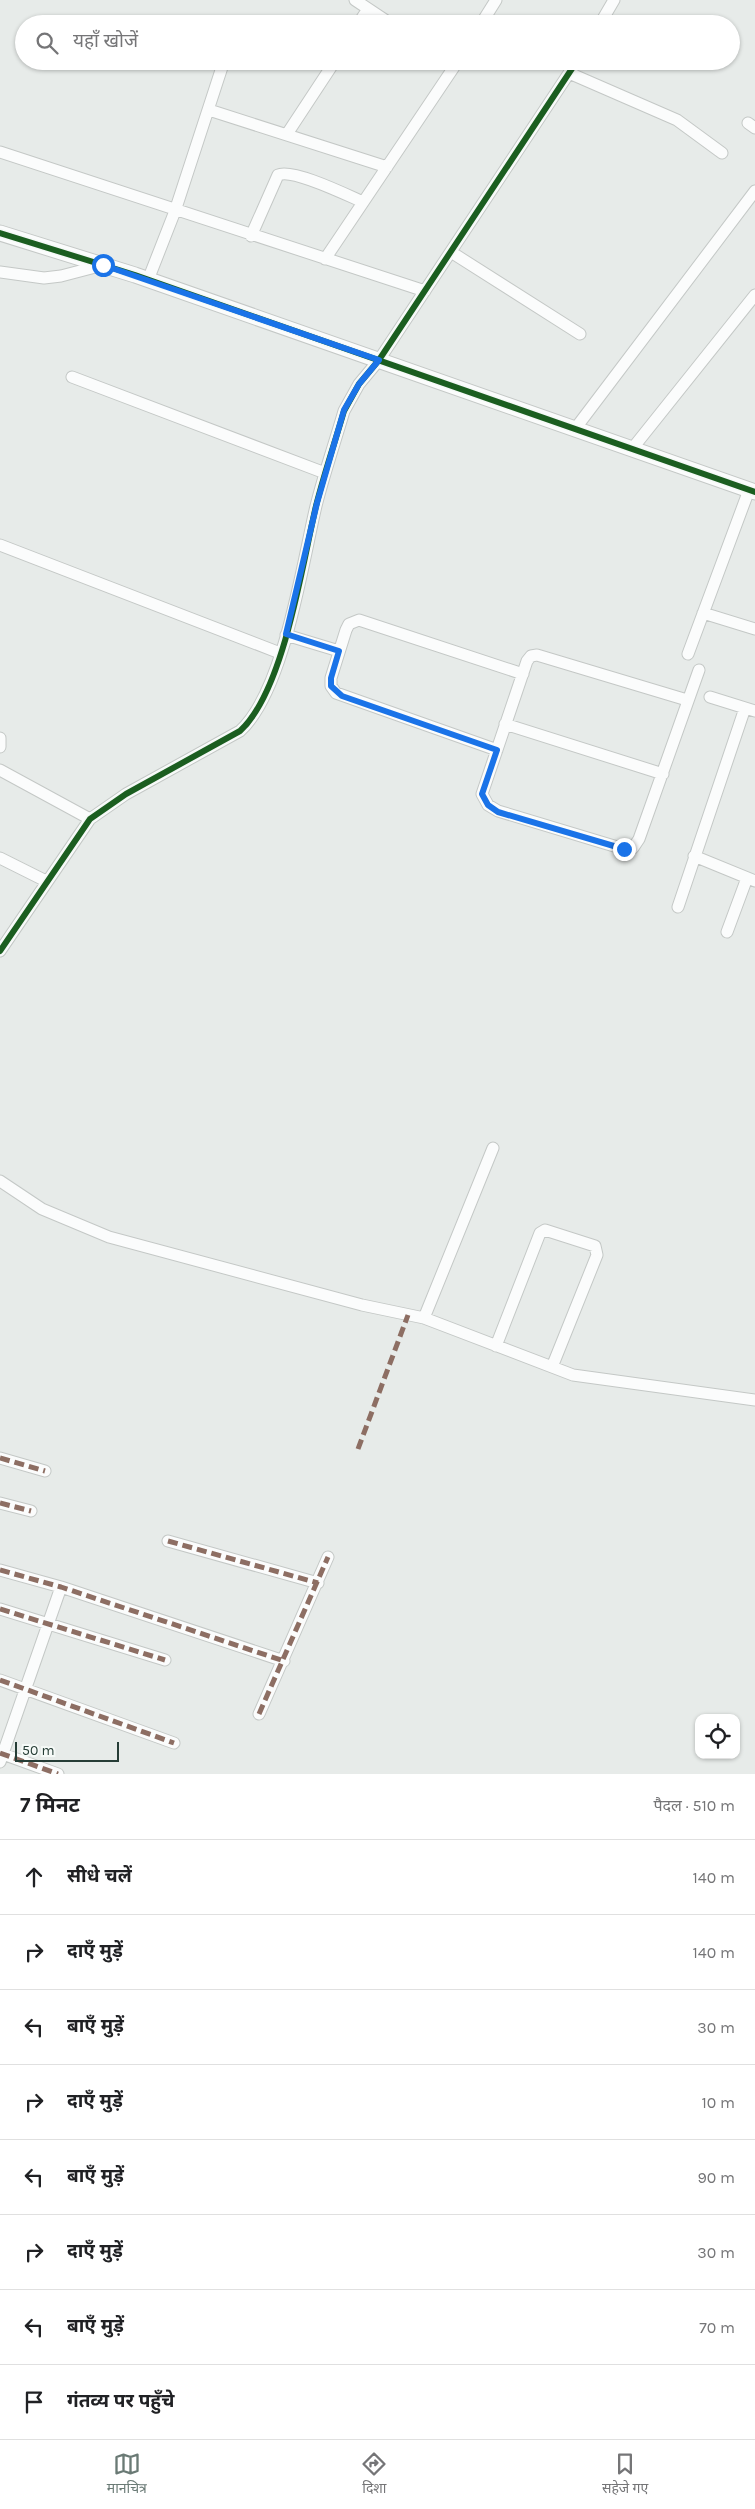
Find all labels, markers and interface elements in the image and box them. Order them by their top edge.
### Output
search box [15,15,740,70]
icon: search [33,29,61,57]
text: यहाँ खोजें [73,30,138,52]
route start [92,254,115,277]
route end [613,838,636,861]
map controls [695,1714,740,1759]
button: locate [695,1714,740,1759]
scale bar [15,1739,119,1762]
text: 50 m [22,1742,55,1759]
text: 7 मिनट [20,1793,80,1817]
text: पैदल · 510 m [654,1796,735,1815]
icon: ahead [20,1863,48,1891]
text: सीधे चलें [67,1865,132,1887]
text: 140 m [693,1868,735,1887]
icon: right [20,1938,48,1966]
text: दाएँ मुड़ें [67,1940,123,1962]
text: 140 m [693,1943,735,1962]
icon: left [20,2013,48,2041]
text: बाएँ मुड़ें [67,2015,124,2037]
text: 30 m [697,2018,735,2037]
icon: right [20,2088,48,2116]
text: दाएँ मुड़ें [67,2090,123,2112]
text: 10 m [701,2093,735,2112]
icon: left [20,2163,48,2191]
text: बाएँ मुड़ें [67,2165,124,2187]
text: 90 m [697,2168,735,2187]
icon: right [20,2238,48,2266]
text: दाएँ मुड़ें [67,2240,123,2262]
text: 30 m [697,2243,735,2262]
icon: left [20,2313,48,2341]
text: बाएँ मुड़ें [67,2315,124,2337]
text: 70 m [699,2318,735,2337]
icon: arrive [20,2388,48,2416]
text: गंतव्य पर पहुँचे [67,2390,174,2412]
tab: मानचित्र [107,2450,147,2499]
tab: दिशा [360,2450,388,2499]
tab: सहेजे गए [602,2450,648,2499]

